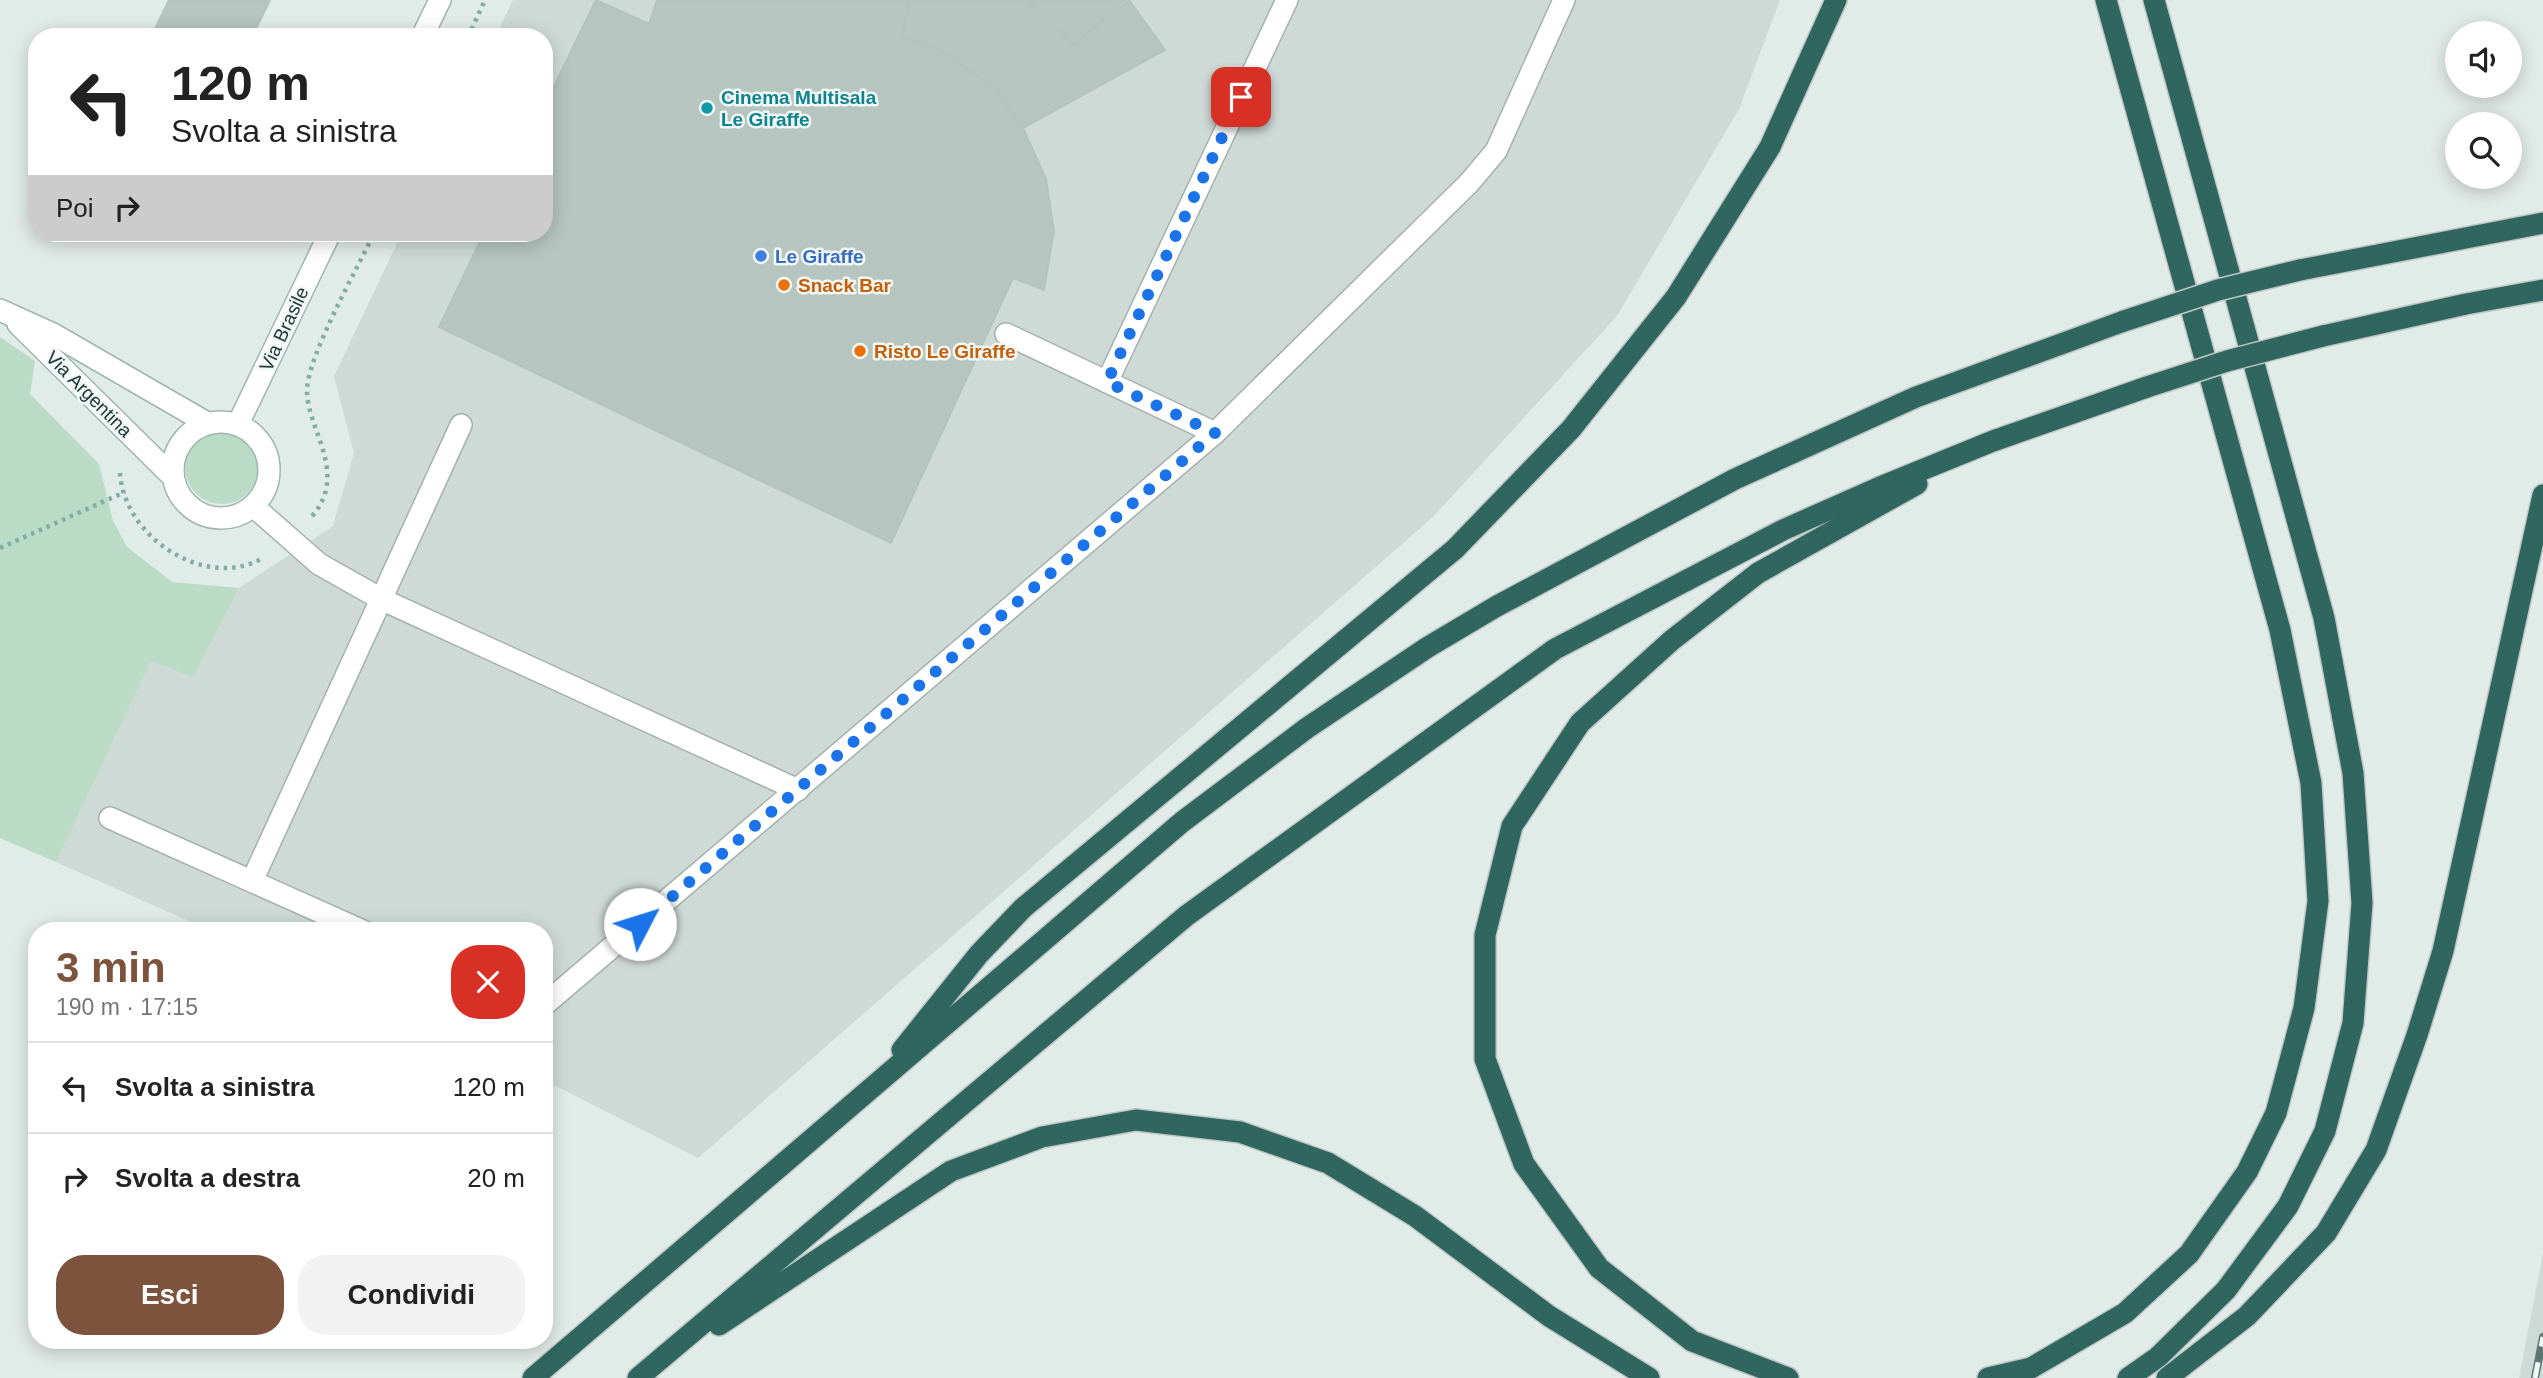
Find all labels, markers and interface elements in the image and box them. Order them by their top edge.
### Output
map controls [2445,21,2522,189]
button: sound [2445,21,2522,98]
icon: left [56,56,147,147]
text: 120 m [171,56,310,110]
pin [1211,67,1271,127]
icon: arrive [1222,78,1260,116]
place label: Cinema Multisala Le Giraffe [721,87,877,130]
marker: Cinema Multisala Le Giraffe [699,100,715,116]
button: search [2445,112,2522,189]
text: Svolta a sinistra [171,113,397,149]
icon: right [108,189,146,227]
text: Poi [56,193,94,223]
place label: Le Giraffe [775,246,864,267]
marker: Le Giraffe [753,248,769,264]
place label: Snack Bar [798,275,892,296]
marker: Snack Bar [776,277,792,293]
street label: Via Brasile [255,284,313,374]
place label: Risto Le Giraffe [874,341,1015,362]
marker: Risto Le Giraffe [852,343,868,359]
street label: Via Argentina [42,347,137,442]
position arrow [603,887,677,961]
text: 3 min [56,944,166,991]
button: close [451,945,525,1019]
text: 190 m · 17:15 [56,994,198,1020]
icon: left [56,1069,94,1107]
text: Svolta a sinistra [115,1072,314,1102]
text: 120 m [453,1072,525,1102]
icon: right [56,1160,94,1198]
text: Svolta a destra [115,1163,300,1193]
text: 20 m [467,1163,525,1193]
button: Esci [56,1255,284,1335]
button: Condividi [298,1255,525,1335]

